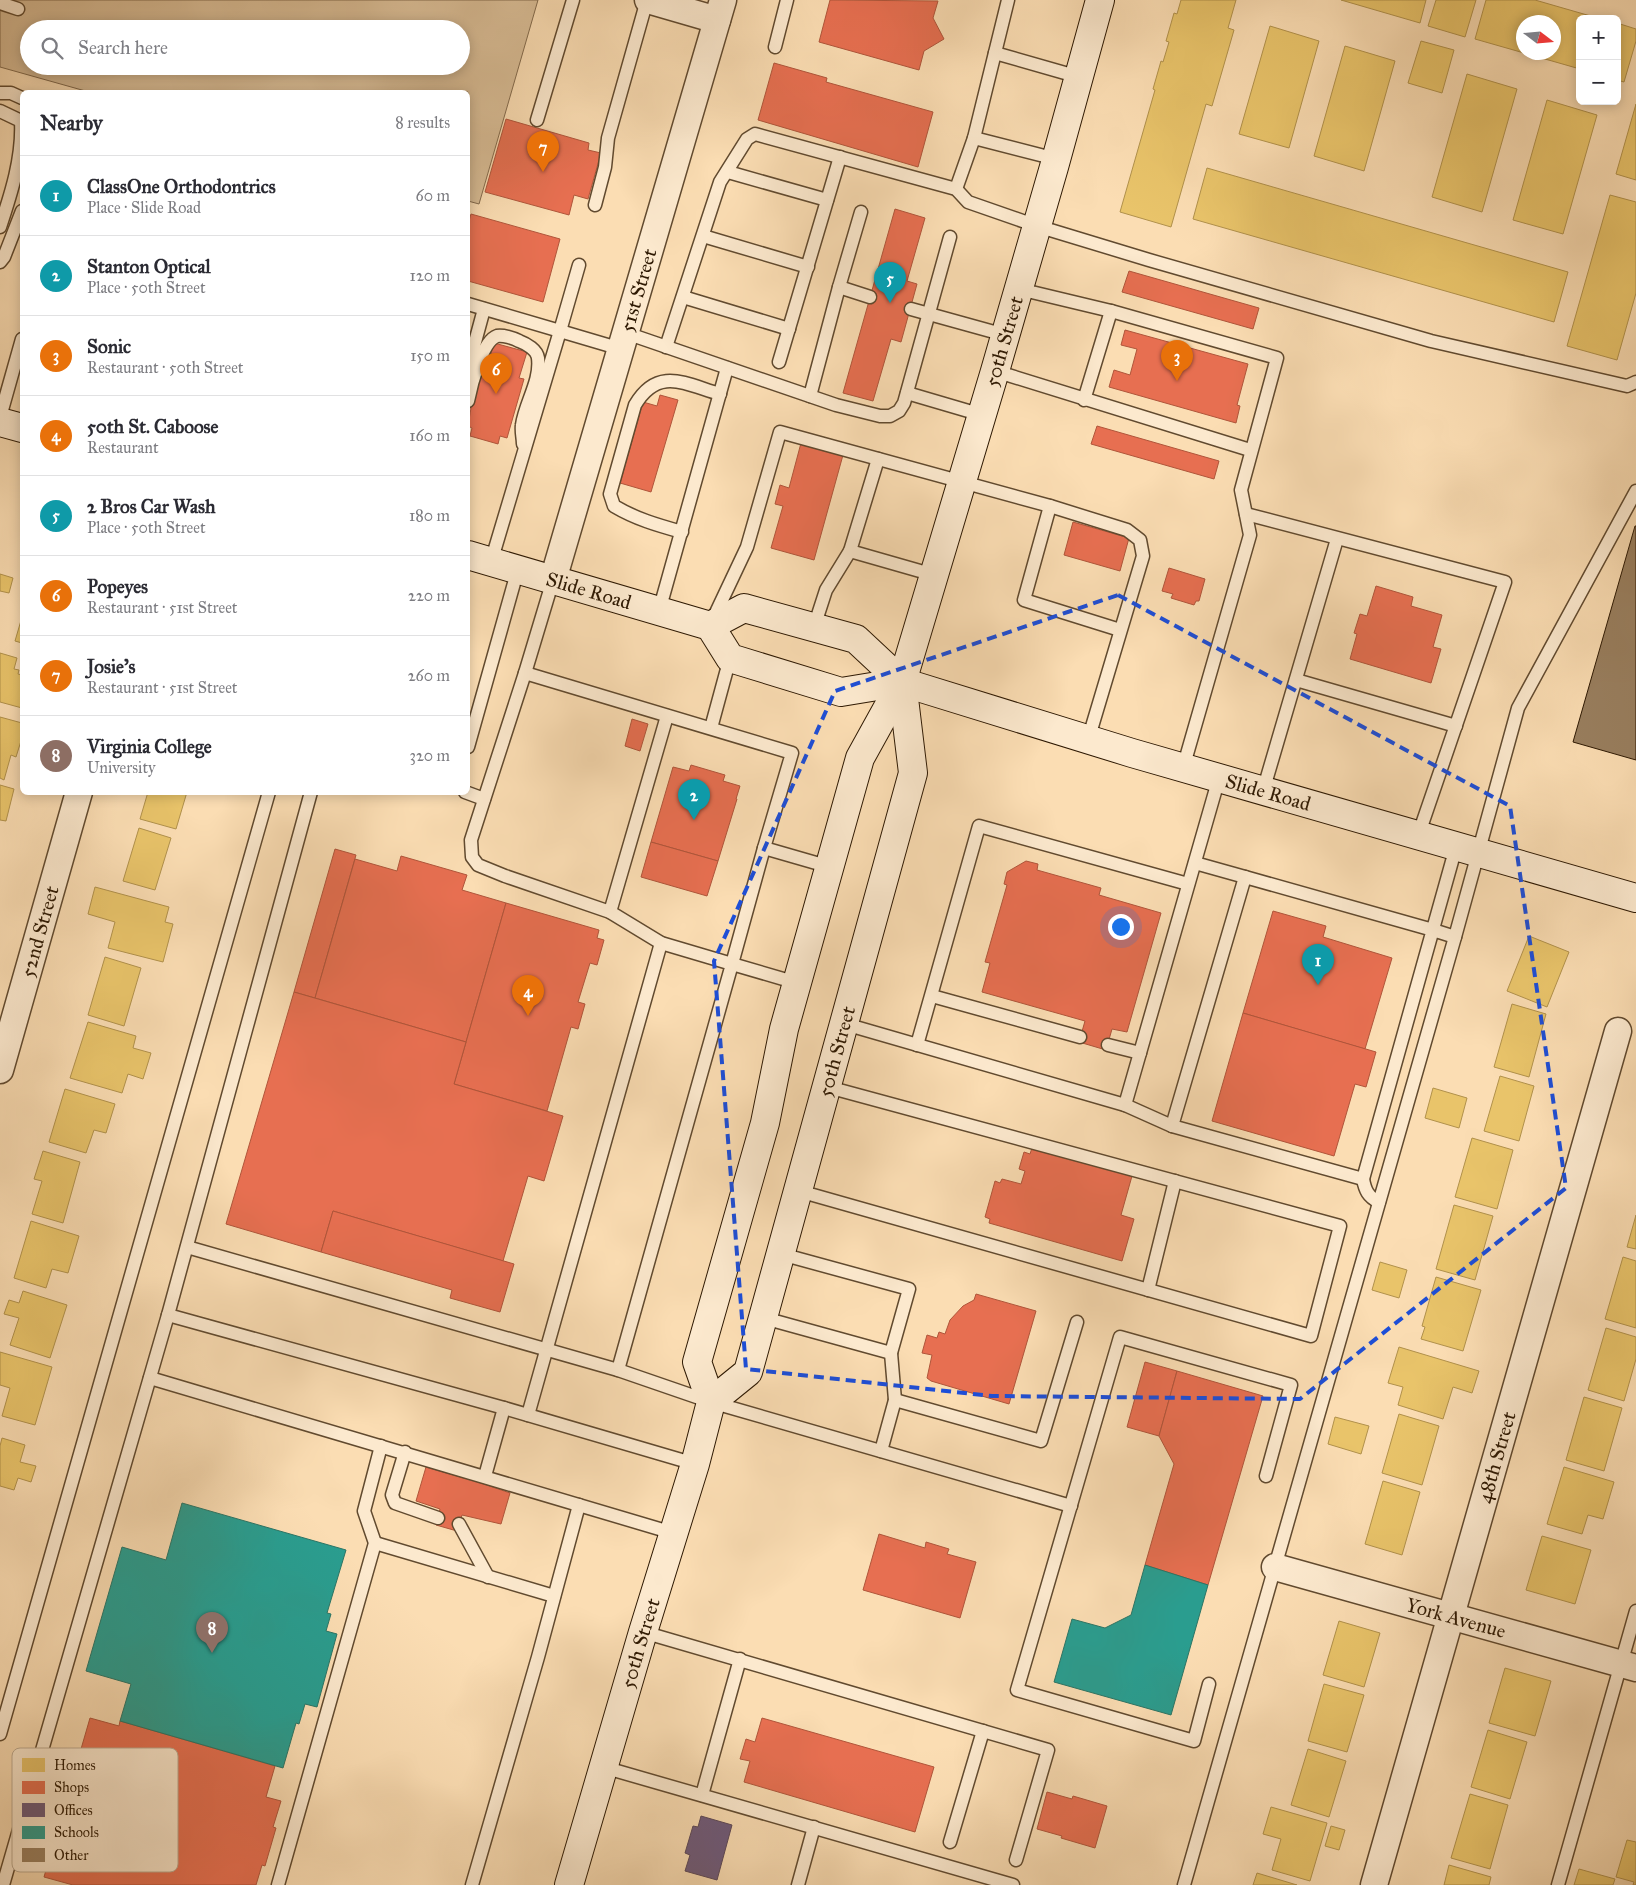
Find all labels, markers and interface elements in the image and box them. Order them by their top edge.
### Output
north arrow [1516,15,1561,60]
map controls [1576,15,1621,105]
button: + [1576,15,1621,60]
search box [20,20,470,75]
icon: search [38,34,66,62]
text: Search here [78,36,168,59]
button: − [1576,60,1621,105]
text: Nearby [40,110,103,136]
text: 8 results [395,113,450,132]
pin: 7 [527,131,559,172]
text: ClassOne Orthodontrics [87,175,276,198]
text: 1 [53,186,59,205]
text: 60 m [416,186,450,205]
text: Place · Slide Road [87,198,201,217]
street label: 51st Street [614,246,662,335]
text: Stanton Optical [87,255,211,278]
pin: 5 [874,262,906,303]
text: 2 [52,266,60,285]
text: 120 m [410,266,450,285]
text: Place · 50th Street [87,278,206,297]
street label: 50th Street [979,293,1028,390]
text: Sonic [87,335,131,358]
pin: 3 [1161,340,1193,381]
text: 3 [53,346,59,365]
text: 150 m [410,346,450,365]
pin: 6 [480,353,512,394]
text: Restaurant · 50th Street [87,358,244,377]
text: 50th St. Caboose [87,415,218,438]
text: 4 [52,426,60,445]
text: 160 m [409,426,450,445]
text: Restaurant [87,438,159,457]
text: 2 Bros Car Wash [87,495,216,518]
text: 5 [52,506,60,525]
text: 180 m [409,506,450,525]
text: Place · 50th Street [87,518,206,537]
street label: Slide Road [543,567,634,614]
text: Popeyes [87,575,148,598]
text: 6 [52,586,60,605]
text: 220 m [408,586,450,605]
text: Restaurant · 51st Street [87,598,237,617]
text: Josie's [87,655,136,678]
text: 7 [52,666,60,685]
text: 260 m [408,666,450,685]
text: Restaurant · 51st Street [87,678,237,697]
text: Virginia College [87,735,212,758]
text: 8 [52,746,60,765]
text: 320 m [410,746,450,765]
text: University [87,758,156,777]
street label: Slide Road [1223,769,1314,816]
pin: 2 [678,779,710,820]
street label: 52nd Street [15,883,64,980]
your location [1108,914,1134,940]
pin: 1 [1302,944,1334,985]
pin: 4 [512,975,544,1016]
street label: 50th Street [812,1003,860,1100]
street label: 48th Street [1472,1409,1521,1506]
street label: York Avenue [1403,1592,1509,1643]
street label: 50th Street [615,1595,665,1691]
pin: 8 [196,1612,228,1653]
legend [12,1748,178,1872]
text: Homes [54,1757,96,1774]
text: Shops [54,1779,89,1796]
text: Offices [54,1802,93,1819]
text: Schools [54,1824,99,1841]
text: Other [54,1847,89,1864]

